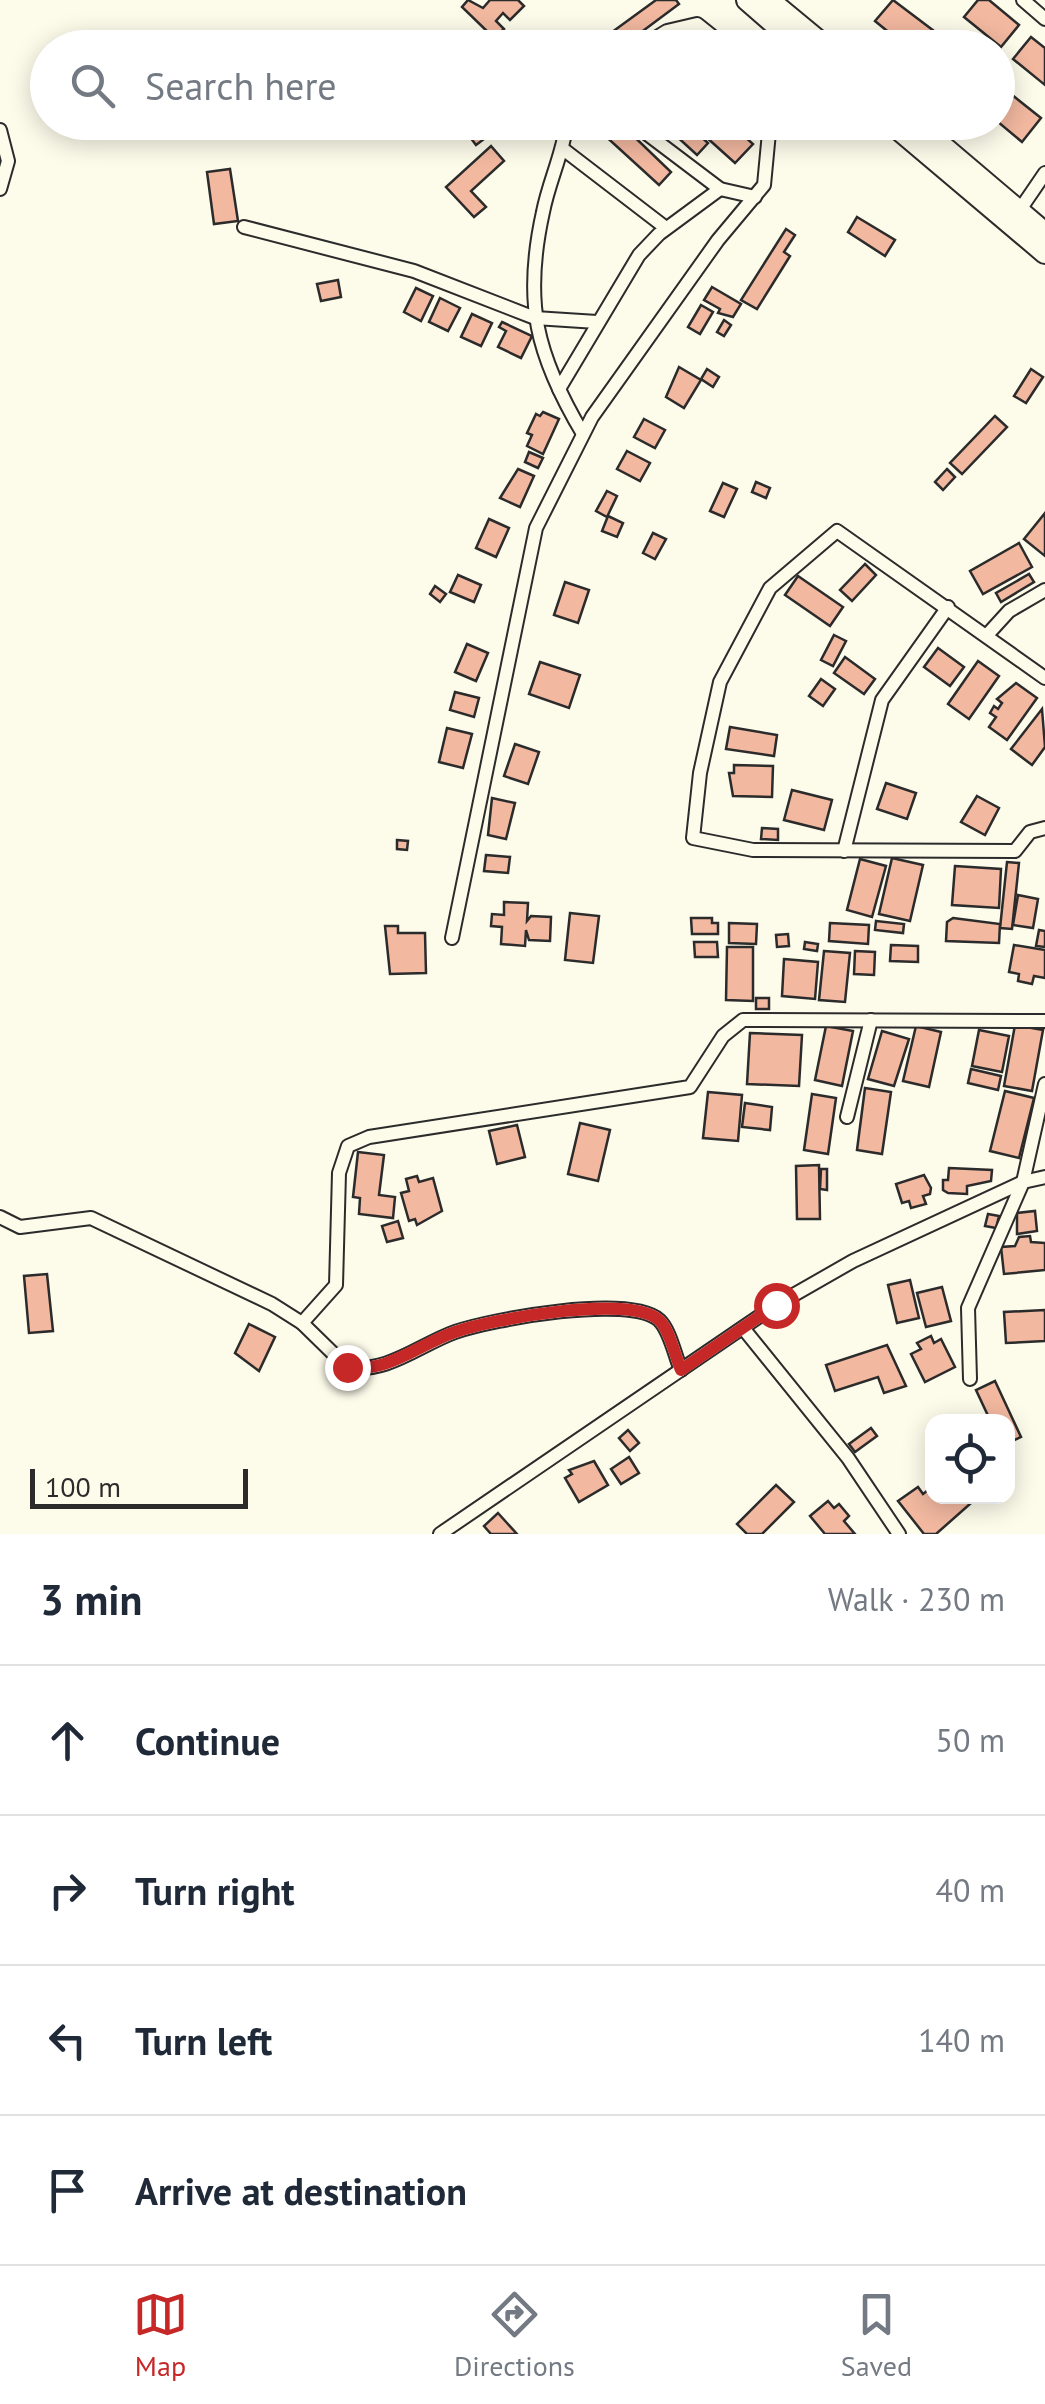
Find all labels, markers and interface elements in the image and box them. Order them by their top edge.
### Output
search box [30,30,1015,140]
icon: search [65,58,120,113]
text: Search here [145,61,337,110]
route start [754,1283,800,1329]
route end [325,1345,371,1391]
map controls [925,1414,1015,1504]
button: locate [925,1414,1015,1504]
scale bar [30,1464,248,1508]
text: 100 m [45,1468,121,1505]
text: 3 min [40,1572,142,1627]
text: Walk · 230 m [828,1578,1005,1620]
icon: ahead [40,1713,95,1768]
text: Continue [135,1716,280,1765]
text: 50 m [936,1719,1005,1761]
icon: right [40,1863,95,1918]
text: Turn right [135,1866,295,1915]
text: 40 m [936,1869,1005,1911]
icon: left [40,2013,95,2068]
text: Turn left [135,2016,272,2065]
text: 140 m [918,2019,1005,2061]
icon: arrive [40,2163,95,2218]
text: Arrive at destination [135,2166,467,2215]
tab: Map [133,2287,188,2384]
tab: Directions [454,2287,575,2384]
tab: Saved [841,2287,912,2384]

